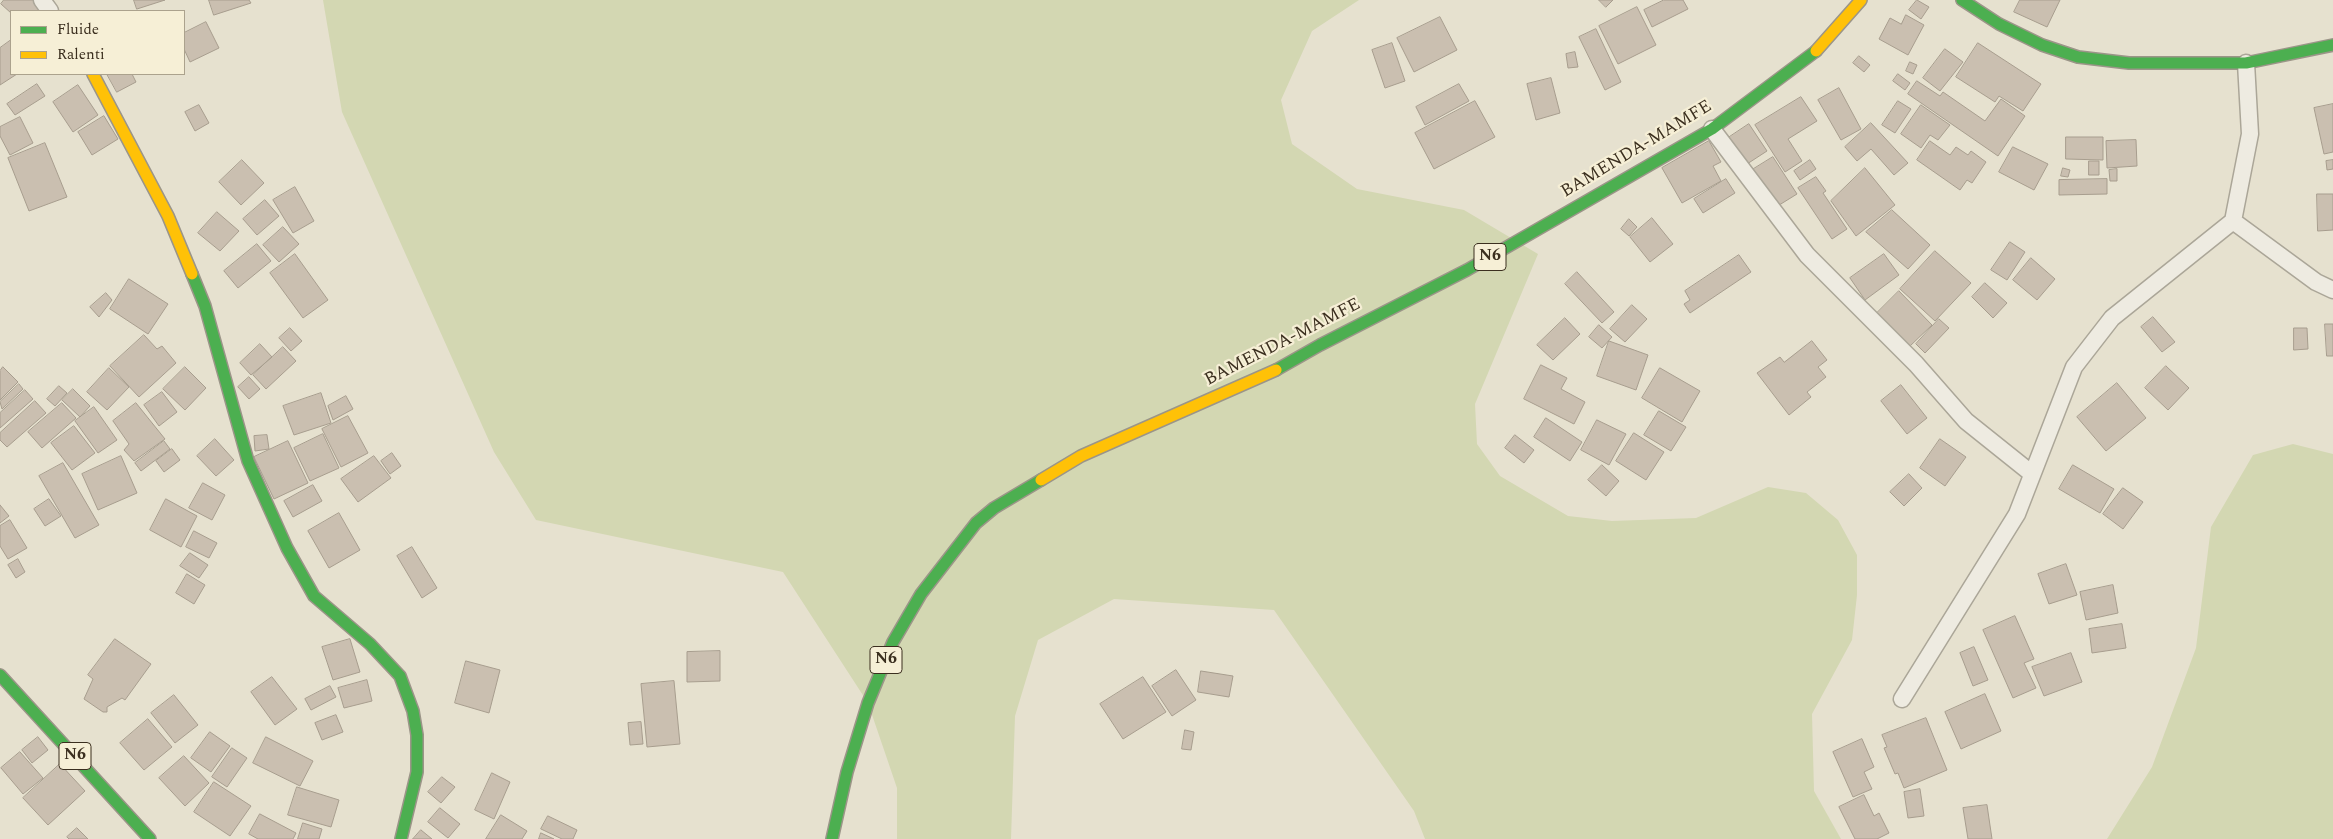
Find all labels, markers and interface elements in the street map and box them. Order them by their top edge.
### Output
legend [10,10,185,75]
text: Fluide [57,18,99,41]
text: Ralenti [57,43,105,66]
street label: BAMENDA-MAMFE [1558,96,1716,204]
road number: N6 [1474,243,1506,270]
street label: BAMENDA-MAMFE [1201,294,1365,392]
road number: N6 [870,646,902,674]
road number: N6 [59,742,91,769]

